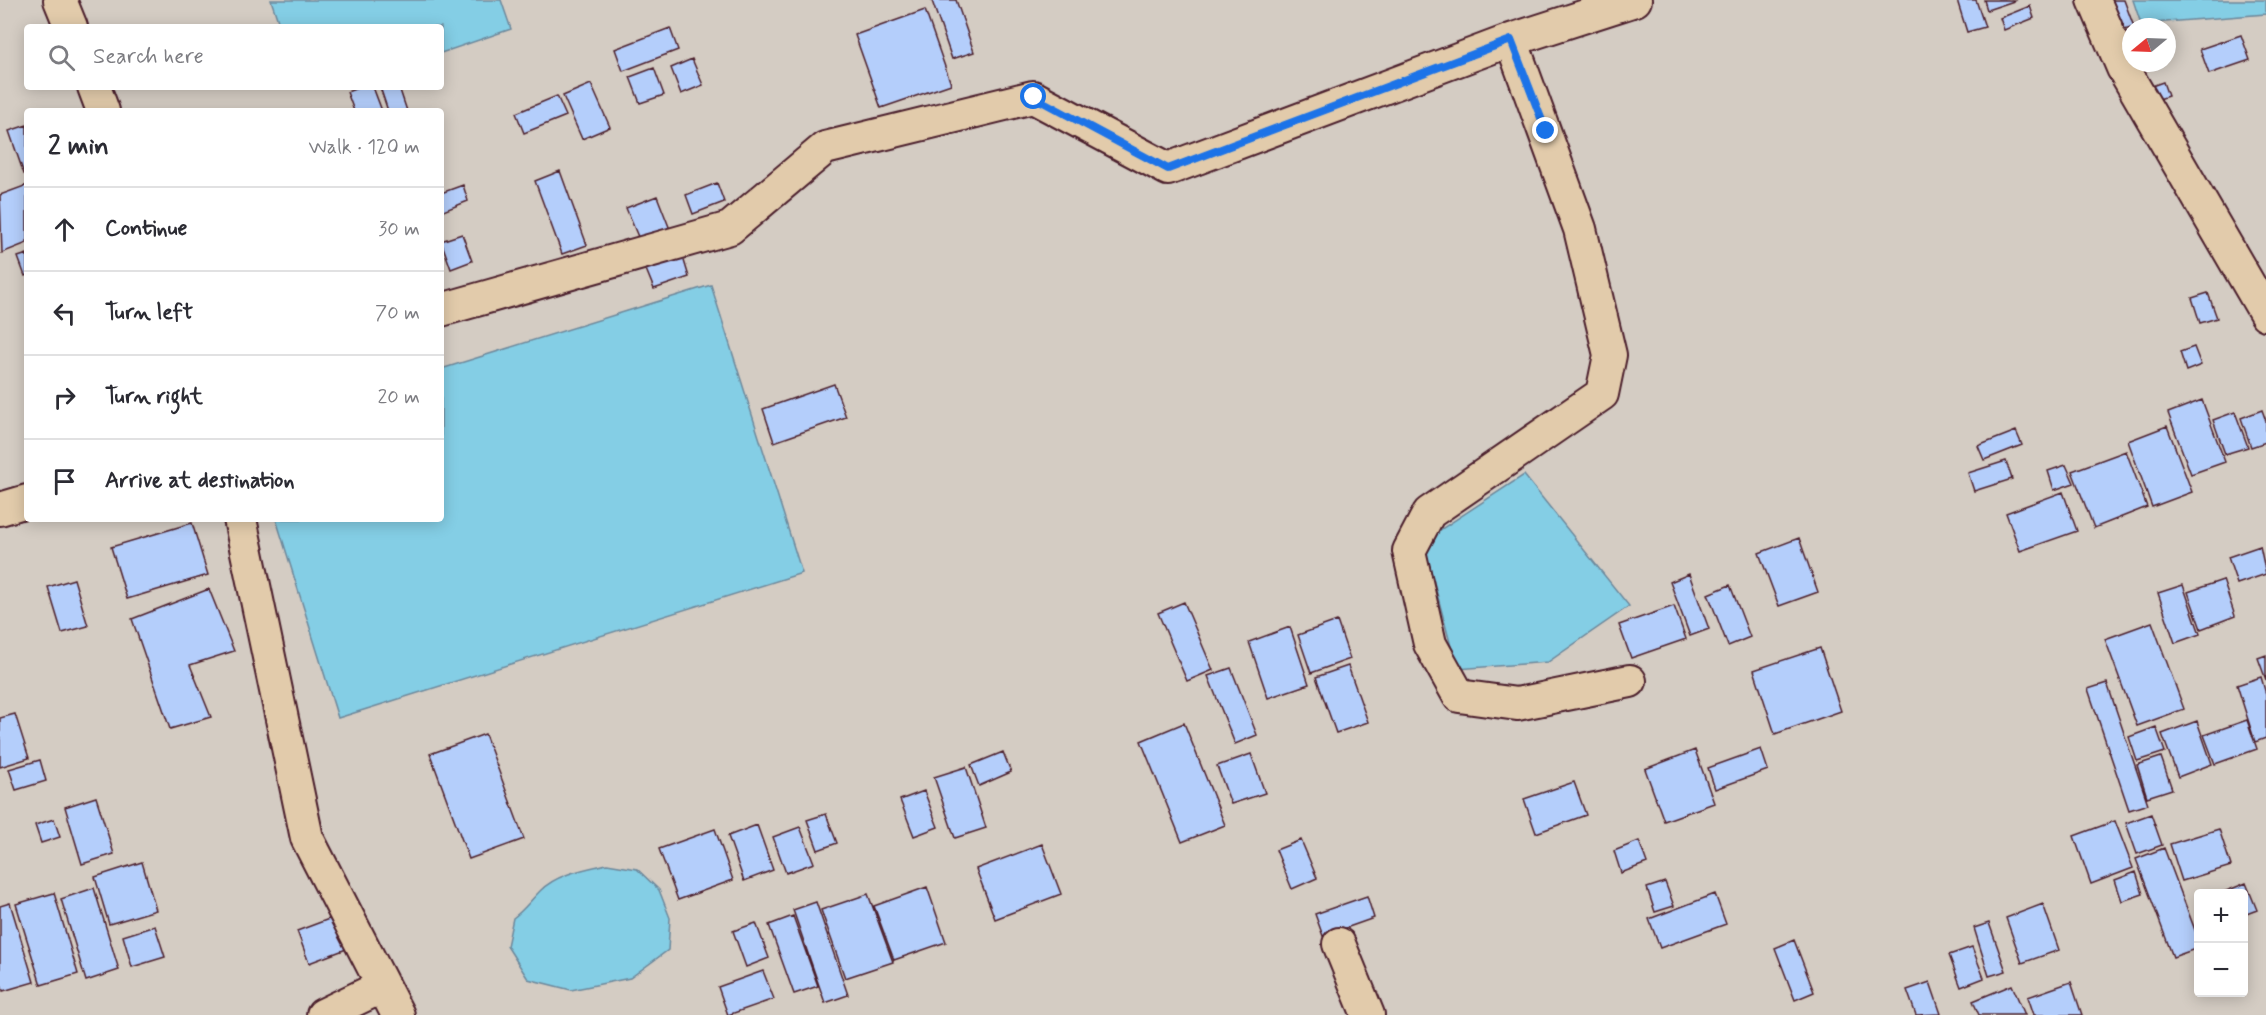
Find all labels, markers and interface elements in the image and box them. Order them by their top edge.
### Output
north arrow [2122,18,2176,72]
search box [24,24,444,90]
icon: search [45,41,78,74]
text: Search here [93,43,204,71]
route start [1020,83,1046,109]
route end [1532,117,1558,143]
text: 2 min [48,130,109,164]
text: Walk · 120 m [309,134,420,161]
icon: ahead [48,213,81,246]
text: Continue [105,215,187,243]
text: 30 m [378,216,420,243]
icon: left [48,297,81,330]
text: Turn left [105,299,193,327]
text: 70 m [375,300,420,327]
icon: right [48,381,81,414]
text: Turn right [105,383,203,411]
text: 20 m [377,384,420,411]
icon: arrive [48,465,81,498]
text: Arrive at destination [105,467,295,495]
map controls [2194,889,2248,997]
button: + [2194,889,2248,943]
button: − [2194,943,2248,997]

